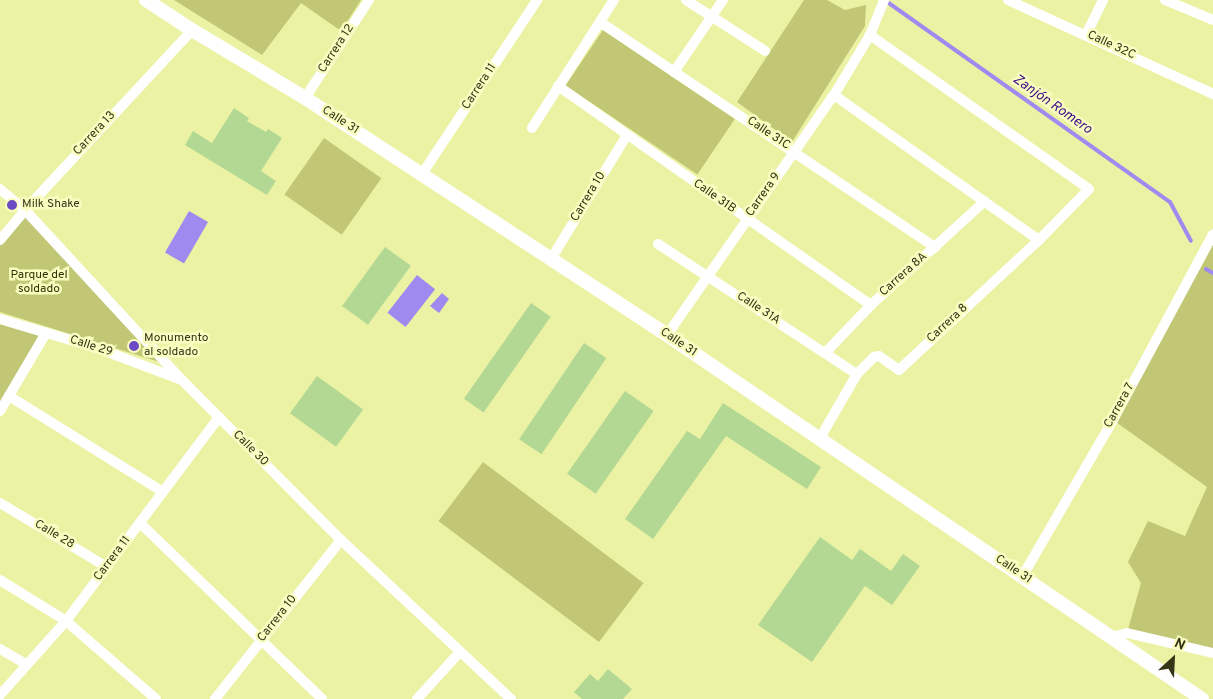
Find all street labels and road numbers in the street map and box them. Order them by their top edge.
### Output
street label: Carrera 12 [316,22,358,76]
street label: Calle 32C [1085,29,1137,63]
street label: Carrera 11 [460,61,500,113]
street label: Calle 31 [319,104,361,138]
street label: Carrera 13 [71,109,119,159]
street label: Calle 31C [744,114,792,154]
street label: Carrera 10 [569,169,609,225]
street label: Carrera 9 [744,170,784,220]
street label: Calle 31B [690,177,738,217]
street label: Carrera 8A [877,250,931,300]
street label: Calle 31A [733,290,783,328]
street label: Carrera 8 [925,301,971,347]
street label: Calle 31 [657,325,699,361]
street label: Calle 29 [68,333,114,361]
street label: Carrera 7 [1102,381,1138,431]
street label: Calle 30 [229,428,271,470]
street label: Calle 28 [31,517,77,553]
street label: Carrera 11 [92,534,134,584]
street label: Calle 31 [992,552,1034,588]
street label: Carrera 10 [255,593,301,645]

